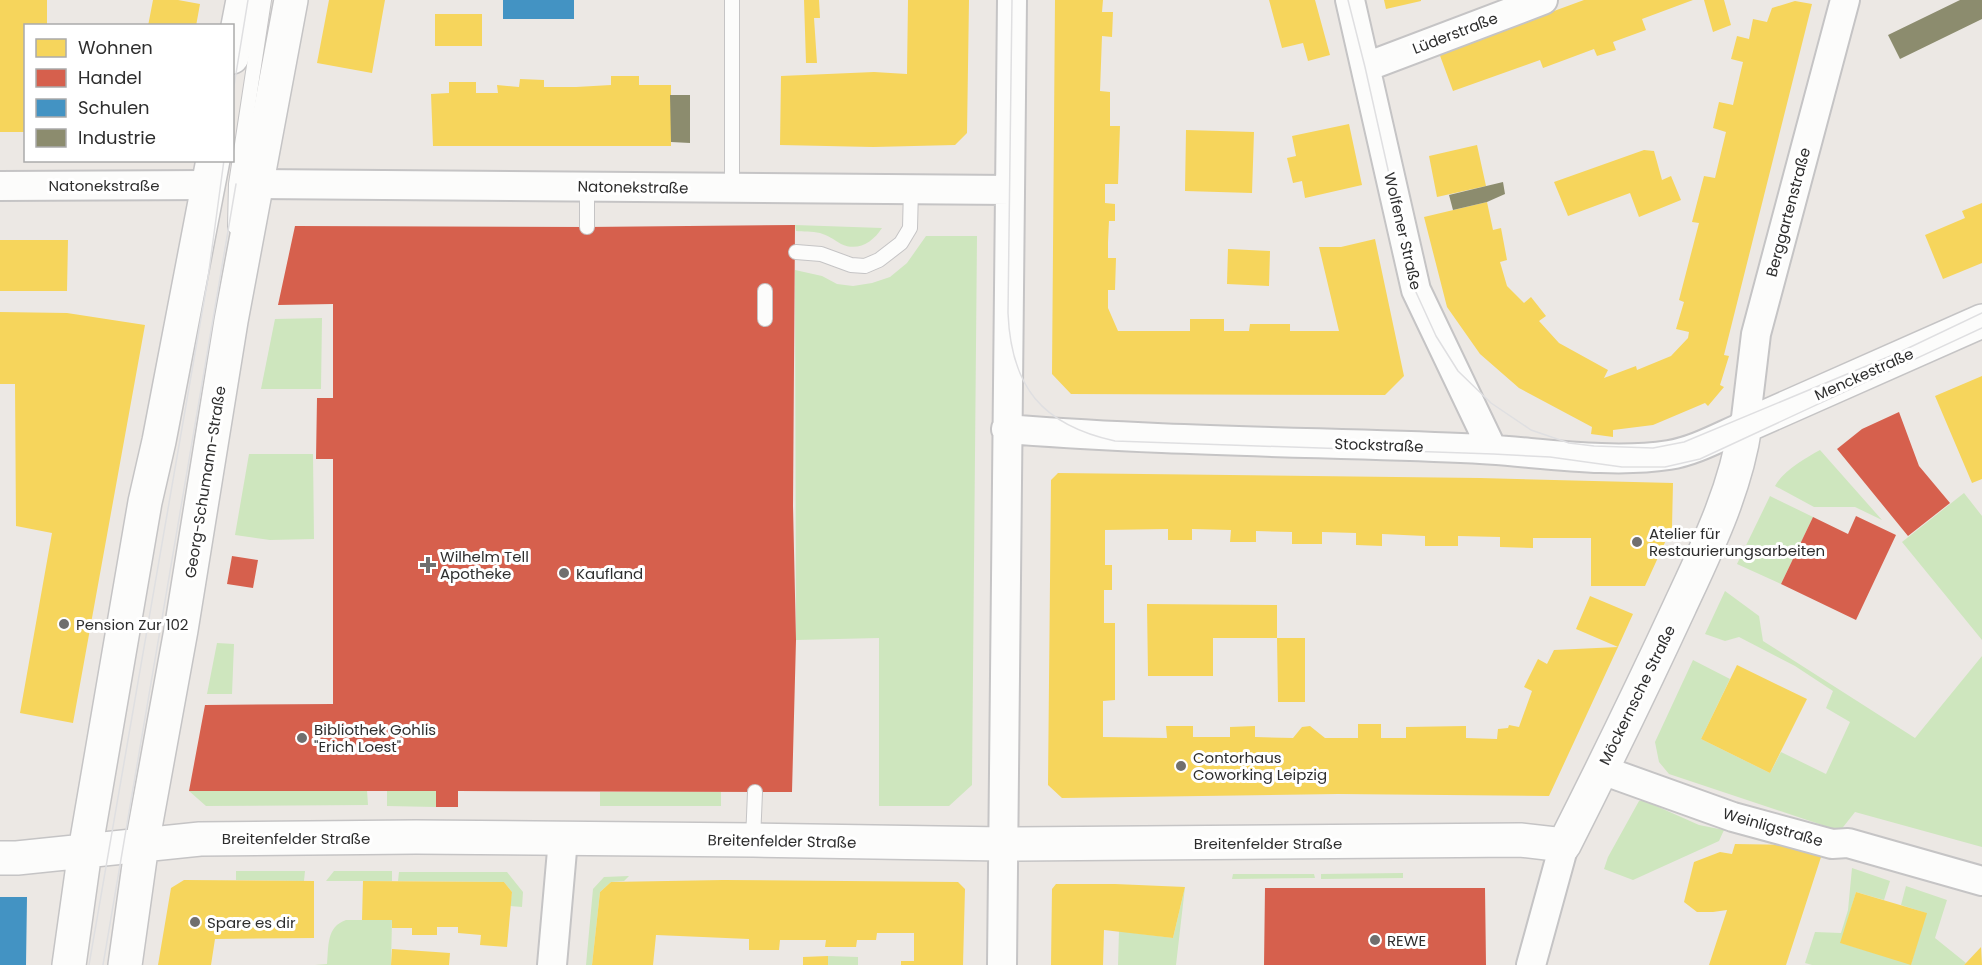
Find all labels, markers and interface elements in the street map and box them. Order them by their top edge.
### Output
street label: Lüderstraße [1409,7,1501,59]
legend [24,24,234,162]
text: Wohnen [78,35,153,60]
text: Handel [78,65,142,90]
text: Schulen [78,95,150,120]
text: Industrie [78,125,156,150]
street label: Berggartenstraße [1761,145,1815,279]
street label: Wolfener Straße [1379,170,1427,292]
street label: Natonekstraße [49,175,159,196]
street label: Natonekstraße [577,176,689,198]
street label: Menckestraße [1811,343,1917,405]
street label: Georg-Schumann-Straße [179,384,231,580]
street label: Stockstraße [1334,433,1424,457]
place label: Atelier für Restaurierungsarbeiten [1649,523,1825,561]
marker: Atelier für Restaurierungsarbeiten [1630,535,1644,549]
place label: Wilhelm Tell Apotheke [440,546,529,584]
marker: Wilhelm Tell Apotheke [421,558,435,572]
place label: Kaufland [576,563,643,584]
marker: Kaufland [557,566,571,580]
place label: Pension Zur 102 [76,614,188,635]
marker: Pension Zur 102 [57,617,71,631]
street label: Möckernsche Straße [1594,622,1680,768]
place label: Bibliothek Gohlis "Erich Loest" [314,719,436,757]
marker: Bibliothek Gohlis "Erich Loest" [295,731,309,745]
place label: Contorhaus Coworking Leipzig [1193,747,1327,785]
marker: Contorhaus Coworking Leipzig [1174,759,1188,773]
street label: Weinligstraße [1720,803,1826,851]
street label: Breitenfelder Straße [222,828,370,849]
street label: Breitenfelder Straße [708,829,856,853]
street label: Breitenfelder Straße [1194,833,1342,854]
place label: Spare es dir [207,912,296,933]
marker: Spare es dir [188,915,202,929]
place label: REWE [1387,930,1426,951]
marker: REWE [1368,933,1382,947]

